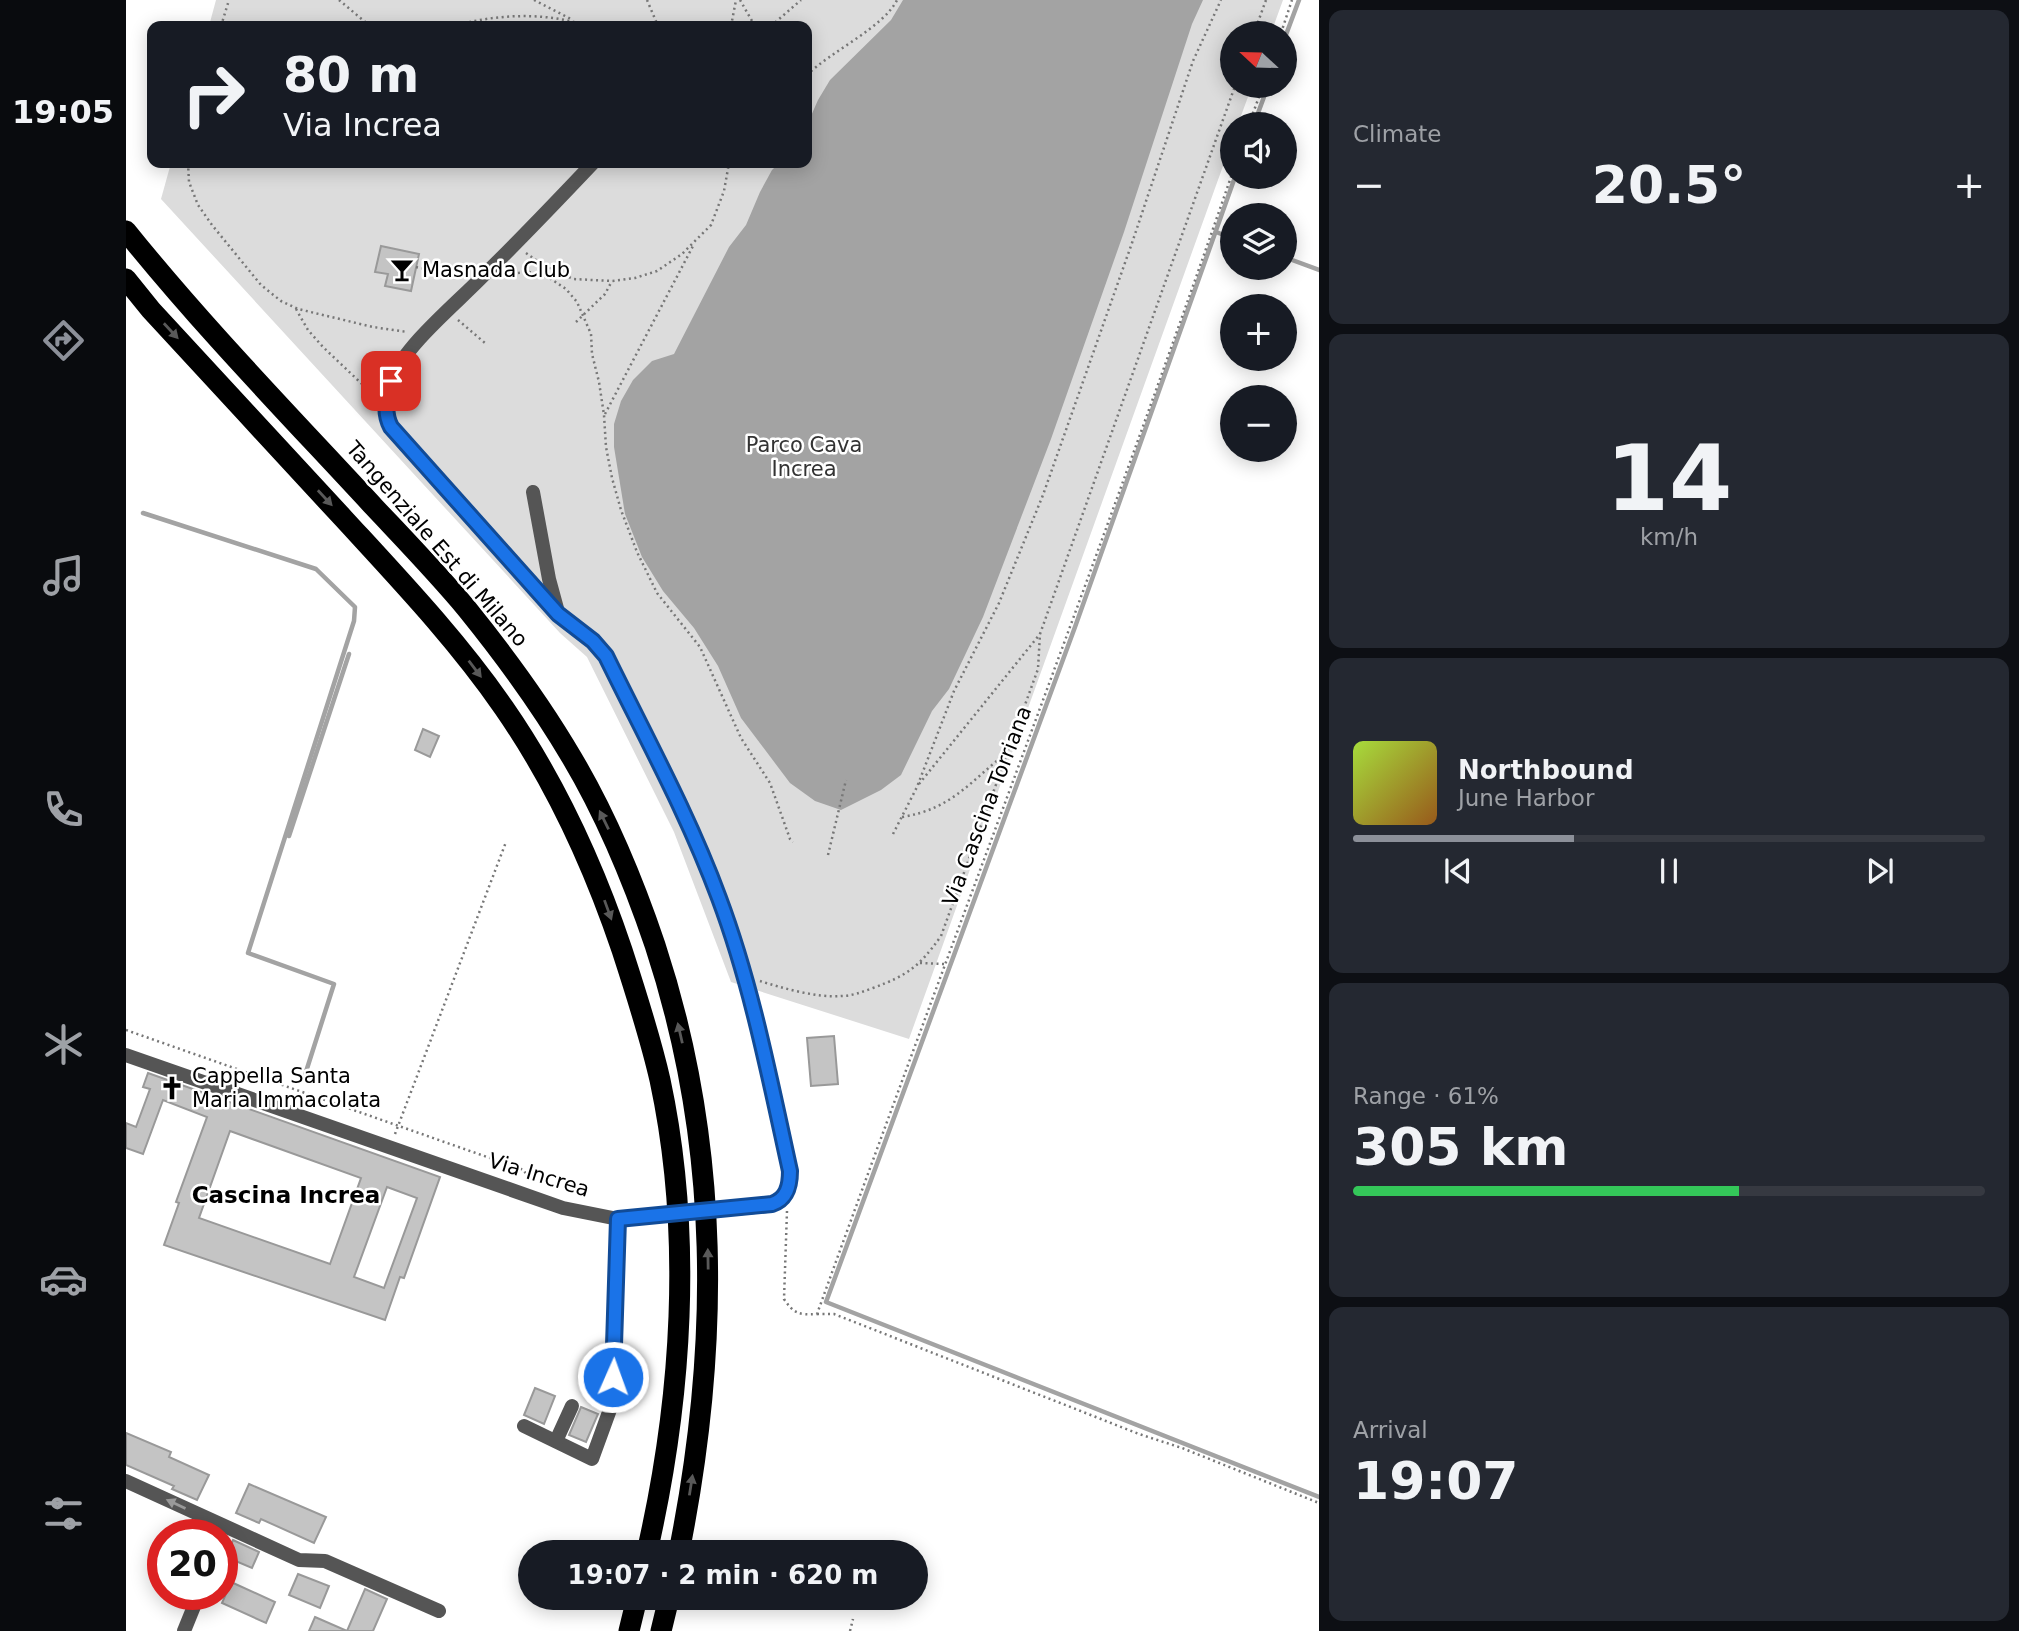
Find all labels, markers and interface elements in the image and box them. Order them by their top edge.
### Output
north arrow [1220,21,1297,98]
map controls [1220,21,1297,462]
text: 80 m [283,47,419,104]
icon: right [168,49,259,140]
text: 19:05 [12,93,114,131]
text: Via Increa [283,106,442,144]
button: sound [1220,112,1297,189]
text: Climate [1353,121,1442,147]
text: 20.5° [1592,155,1746,215]
text: − [1353,163,1385,207]
text: + [1953,163,1985,207]
button: layers [1220,203,1297,280]
bar icon: Masnada Club [388,256,416,284]
place label: Masnada Club [422,258,570,282]
button: + [1220,294,1297,371]
icon: directions [39,316,88,365]
one-way arrow [162,322,178,339]
pin [361,351,421,411]
icon: arrive [372,362,410,400]
button: − [1220,385,1297,462]
text: 14 [1606,426,1732,531]
park label: Parco Cava Increa [746,433,862,481]
street label: Tangenziale Est di Milano [341,436,533,652]
one-way arrow [317,489,333,507]
text: km/h [1640,524,1698,550]
icon: music [39,551,88,600]
one-way arrow [468,660,482,678]
street label: Via Cascina Torriana [938,703,1036,909]
text: Northbound [1458,755,1634,785]
icon: phone [39,785,88,834]
text: June Harbor [1458,785,1594,811]
one-way arrow [598,809,609,830]
icon: previous [1439,852,1477,890]
icon: pause [1650,852,1688,890]
icon: next [1861,852,1899,890]
one-way arrow [603,900,614,921]
icon: climate [39,1020,88,1069]
one-way arrow [675,1022,686,1044]
place label: Cappella Santa Maria Immacolata [192,1064,381,1112]
church icon: Cappella Santa Maria Immacolata [158,1074,186,1102]
text: Range · 61% [1353,1083,1499,1109]
text: 305 km [1353,1117,1568,1177]
street label: Via Increa [486,1148,592,1202]
district label: Cascina Increa [192,1182,380,1208]
one-way arrow [703,1247,714,1269]
icon: car [39,1255,88,1304]
position arrow [576,1340,650,1414]
text: Arrival [1353,1417,1428,1443]
text: 19:07 [1353,1451,1519,1511]
one-way arrow [686,1474,697,1496]
icon: filters [39,1489,88,1538]
one-way arrow [166,1498,186,1510]
speed limit sign: 20 [147,1519,238,1610]
text: 19:07 · 2 min · 620 m [568,1560,878,1590]

